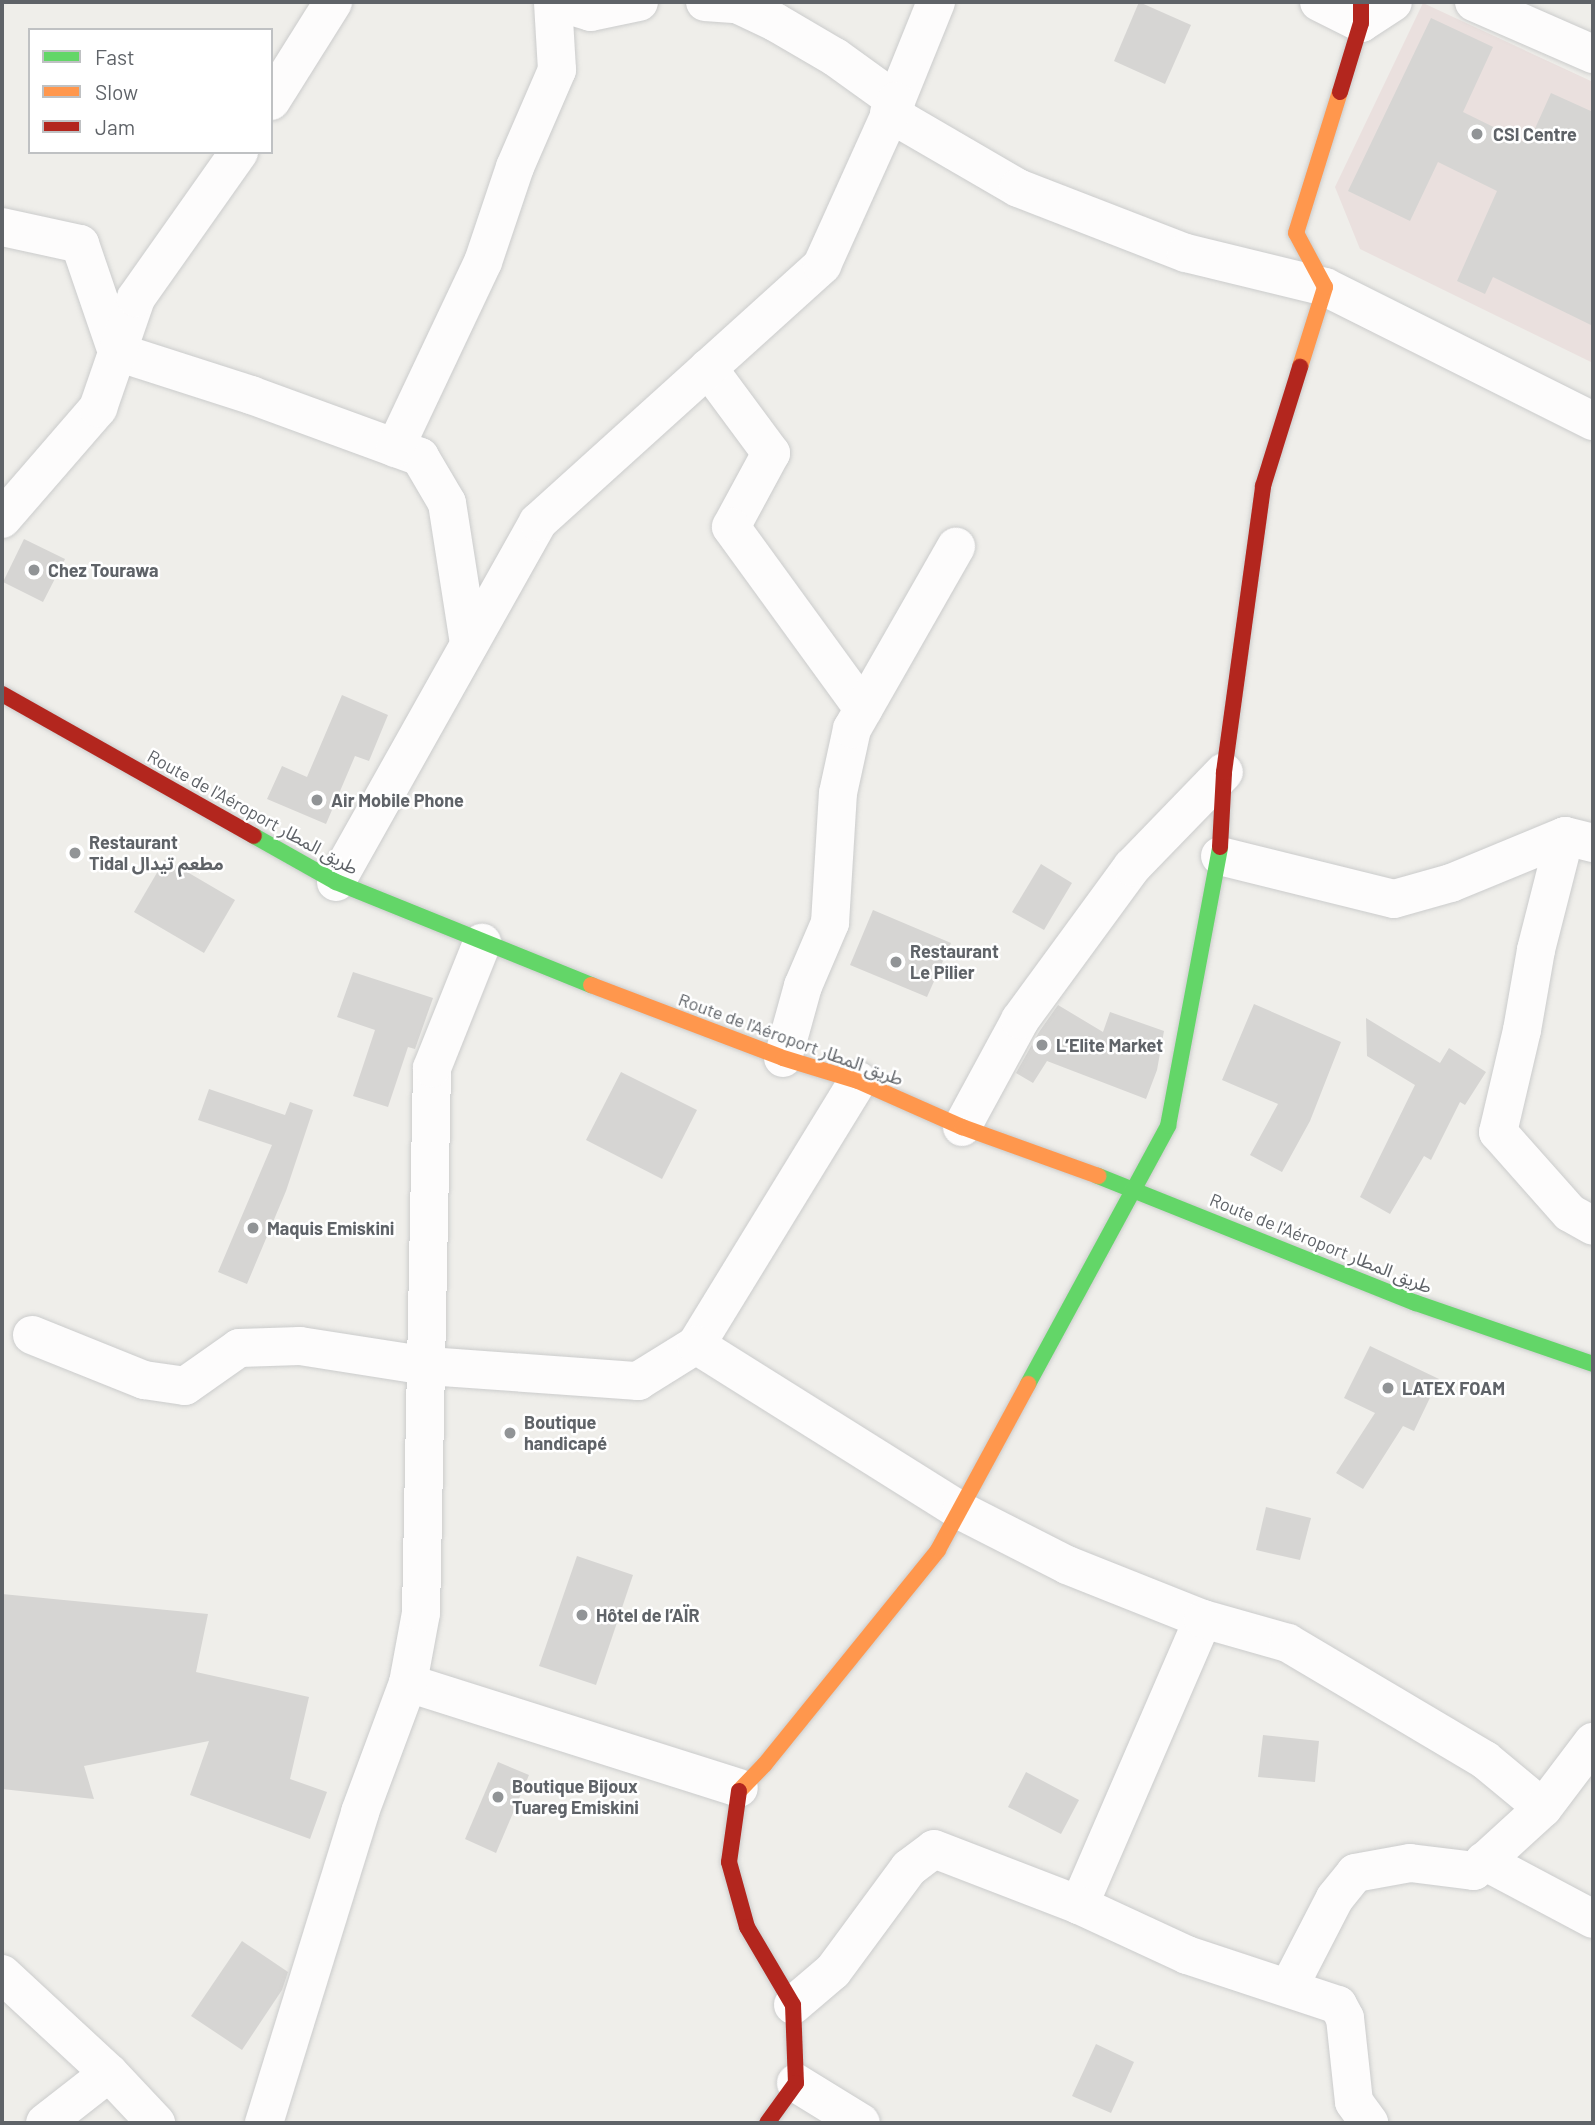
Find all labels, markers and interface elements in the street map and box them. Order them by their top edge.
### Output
legend [28,28,273,154]
text: Fast [95,44,135,69]
text: Slow [95,79,138,104]
text: Jam [95,114,135,139]
place label: CSI Centre [1493,123,1577,145]
marker: CSI Centre [1467,124,1487,144]
place label: Chez Tourawa [48,559,158,581]
marker: Chez Tourawa [26,562,42,578]
street label: Route de l'Aéroport طريق المطار [144,745,362,879]
place label: Air Mobile Phone [331,789,464,811]
marker: Air Mobile Phone [309,792,325,808]
place label: Restaurant Tidal مطعم تيدال [89,832,224,874]
marker: Restaurant Tidal مطعم تيدال [67,845,83,861]
place label: Restaurant Le Pilier [910,941,999,984]
marker: Restaurant Le Pilier [888,954,904,970]
street label: Route de l'Aéroport طريق المطار [676,988,906,1090]
place label: L’Elite Market [1056,1034,1163,1056]
marker: L’Elite Market [1034,1037,1050,1053]
street label: Route de l'Aéroport طريق المطار [1207,1188,1435,1298]
place label: Maquis Emiskini [267,1217,394,1239]
marker: Maquis Emiskini [245,1220,261,1236]
place label: LATEX FOAM [1402,1377,1505,1399]
marker: LATEX FOAM [1380,1380,1396,1396]
place label: Boutique handicapé [524,1412,607,1454]
marker: Boutique handicapé [502,1425,518,1441]
place label: Hôtel de l’AÏR [596,1604,700,1626]
marker: Hôtel de l’AÏR [574,1607,590,1623]
place label: Boutique Bijoux Tuareg Emiskini [512,1776,639,1818]
marker: Boutique Bijoux Tuareg Emiskini [490,1789,506,1805]

